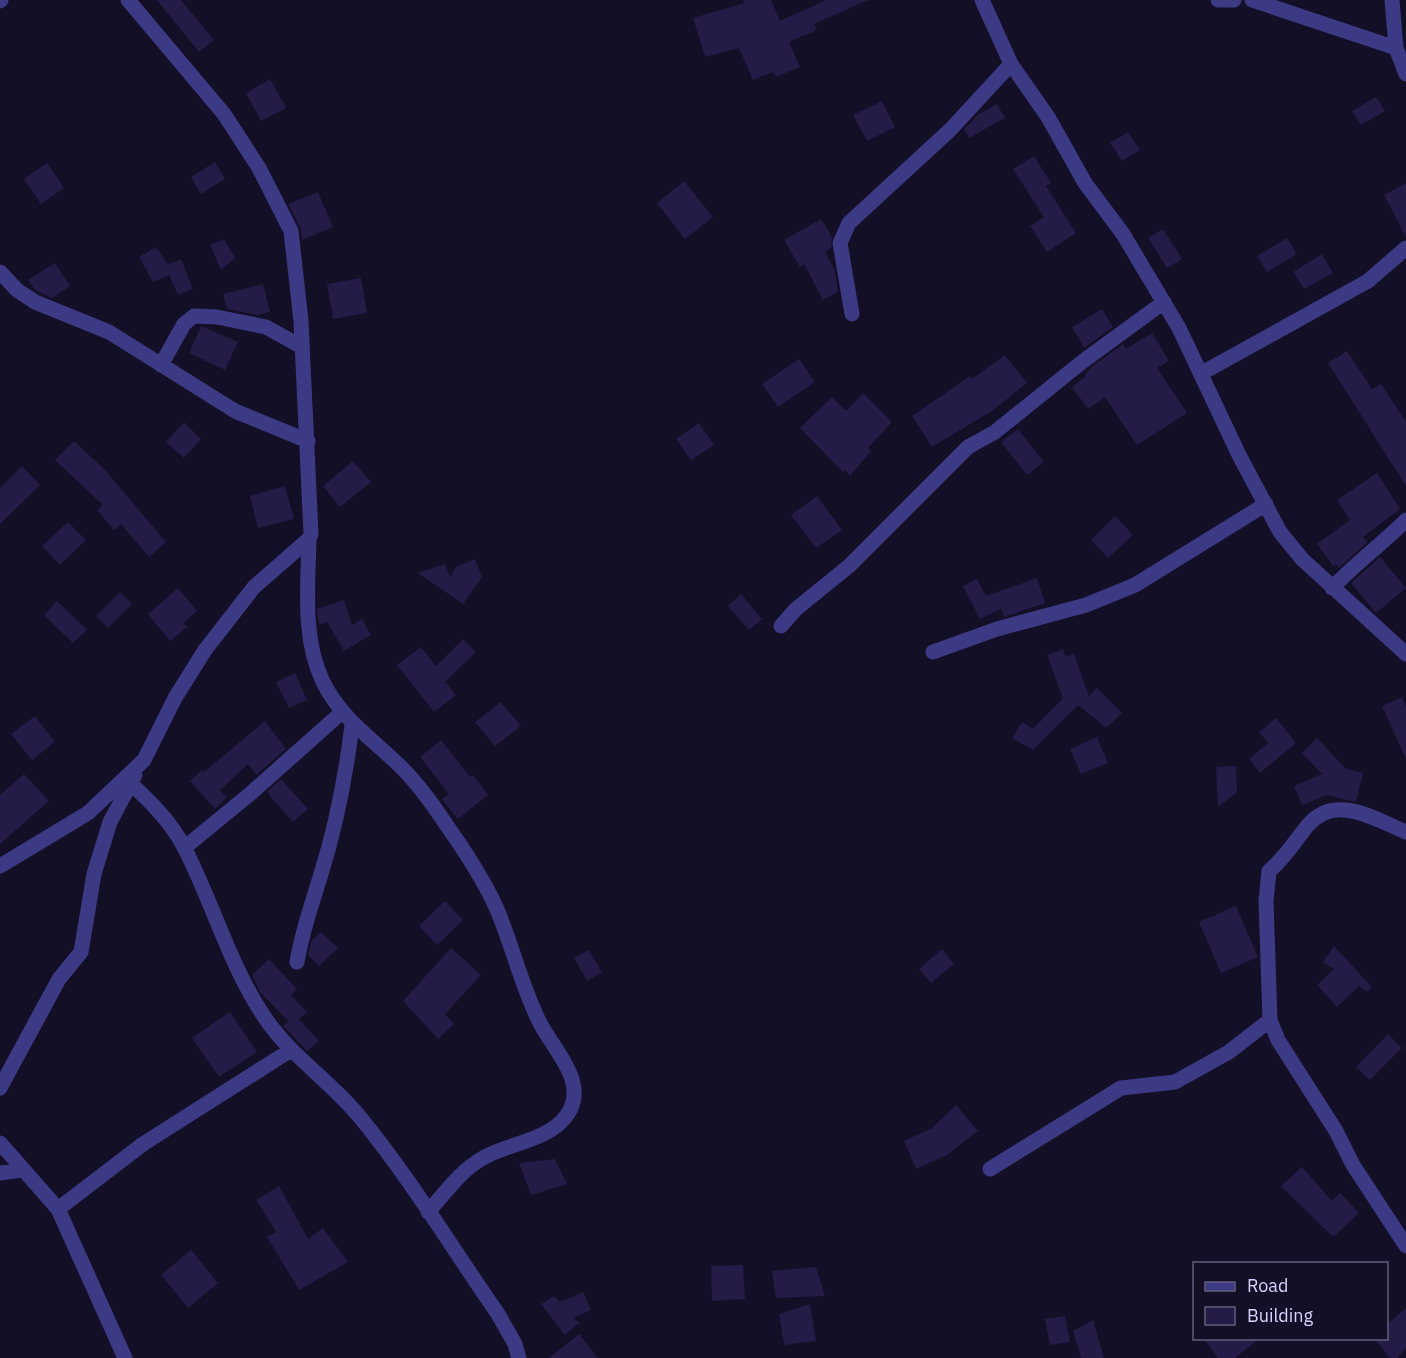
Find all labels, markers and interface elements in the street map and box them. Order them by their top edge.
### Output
legend [1193,1262,1388,1340]
text: Road [1247,1274,1288,1297]
text: Building [1247,1304,1314,1327]

